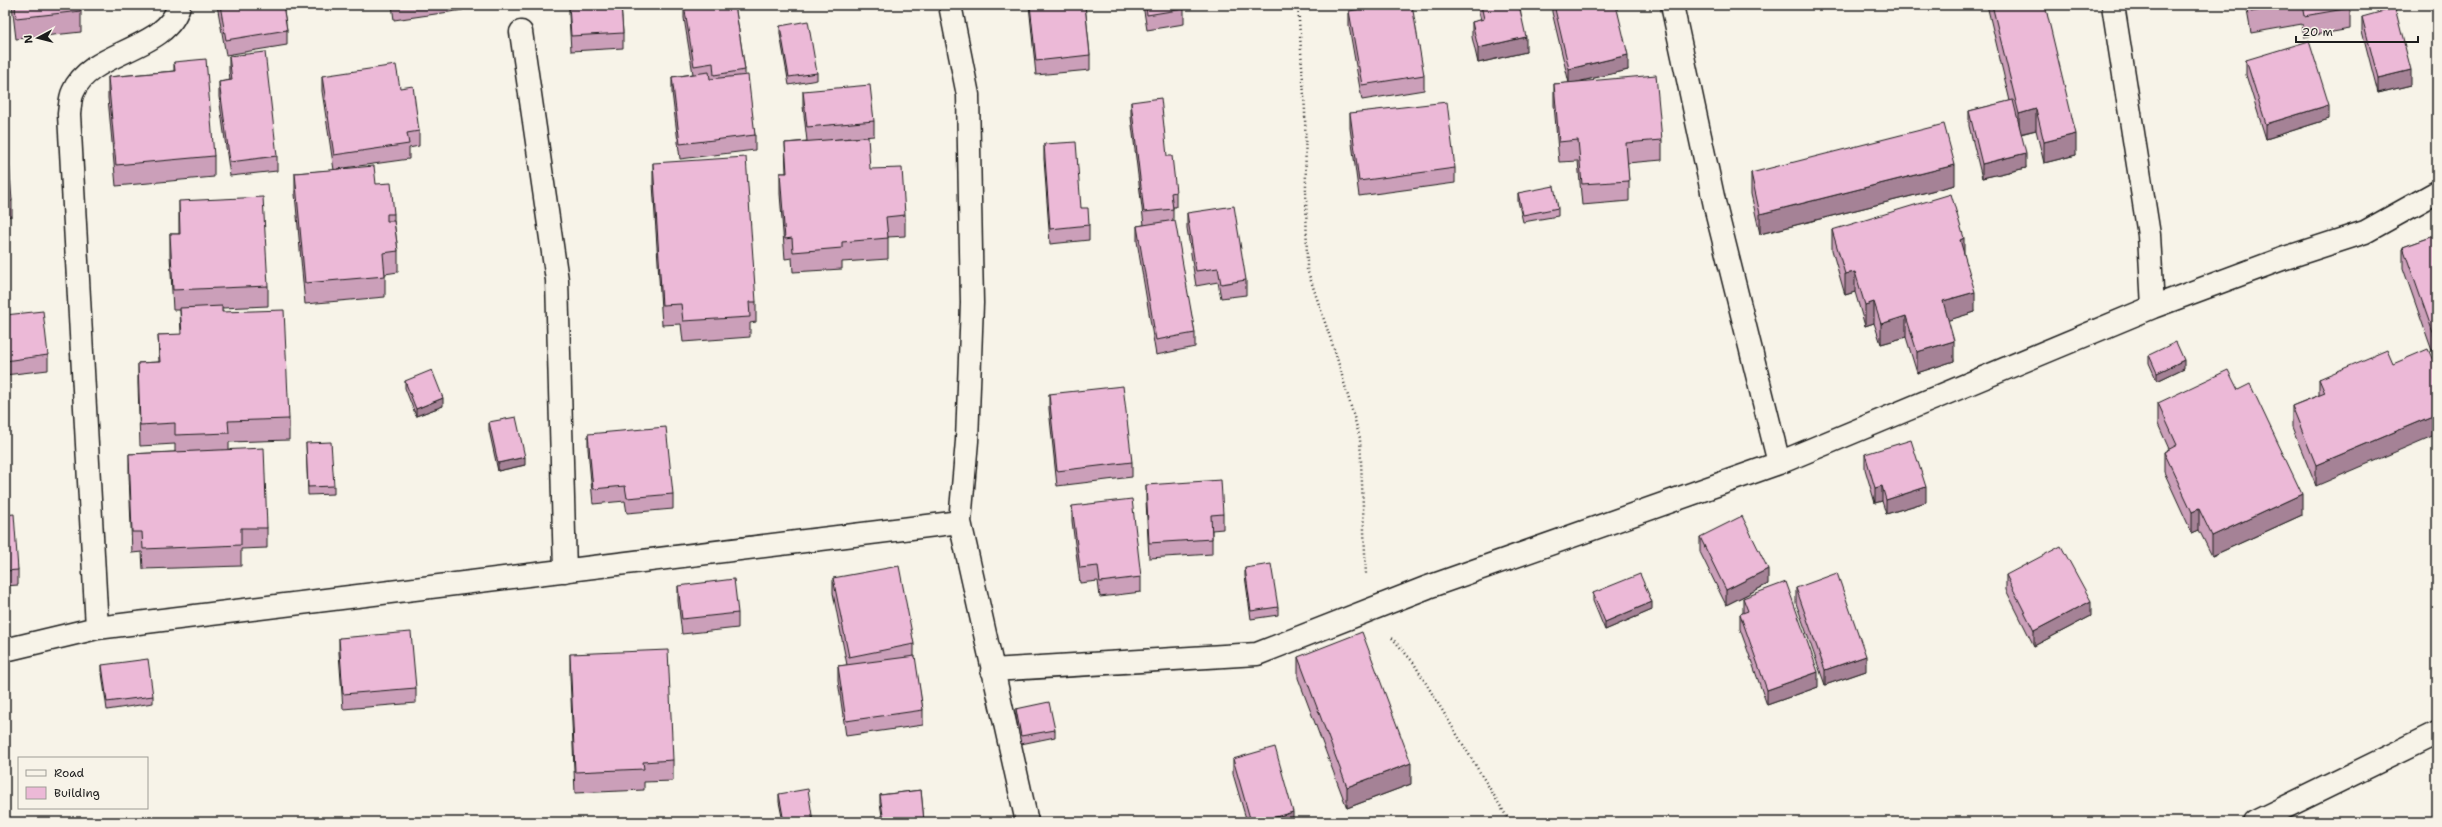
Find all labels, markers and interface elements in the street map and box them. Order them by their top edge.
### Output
north arrow [18,18,58,58]
scale bar [2296,18,2418,44]
text: 20 m [2302,24,2333,40]
text: N [21,34,37,44]
legend [18,757,148,809]
text: Road [54,765,85,781]
text: Building [54,785,100,801]

